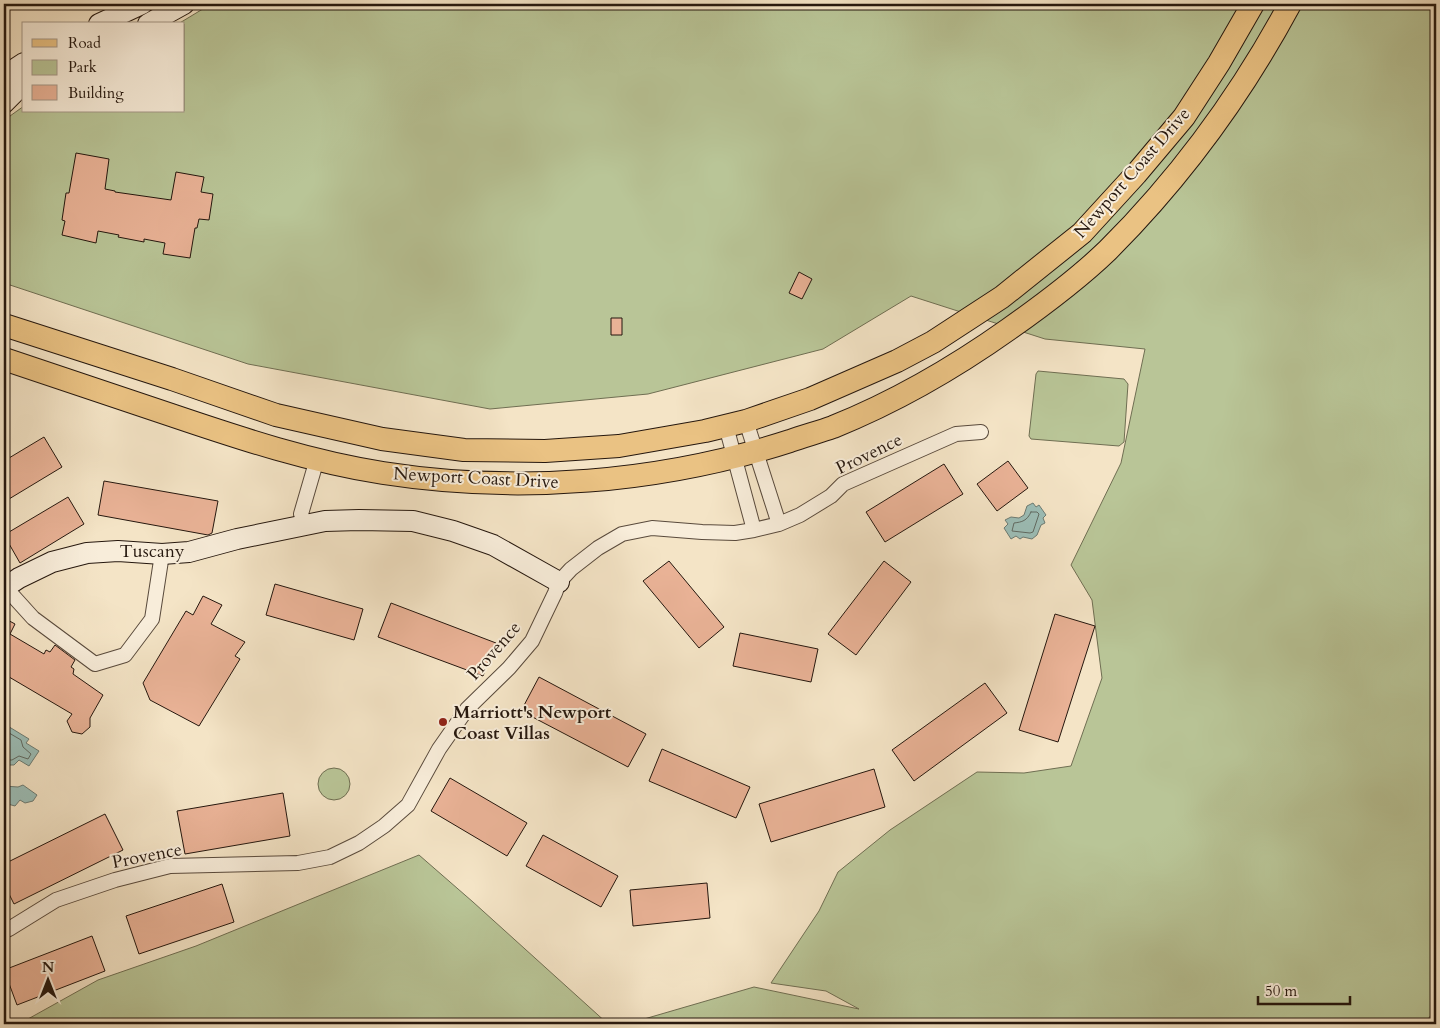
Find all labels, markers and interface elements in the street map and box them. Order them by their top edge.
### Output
legend [22,22,185,112]
text: Road [68,33,101,53]
text: Park [68,57,97,77]
text: Building [68,83,124,103]
street label: Newport Coast Drive [1068,102,1196,244]
street label: Provence [832,427,906,481]
street label: Newport Coast Drive [393,461,559,495]
street label: Tuscany [120,539,185,564]
street label: Provence [461,616,527,686]
place label: Marriott's Newport Coast Villas [453,700,612,746]
marker: Marriott's Newport Coast Villas [437,716,449,728]
street label: Provence [110,837,184,875]
north arrow [22,956,72,1006]
text: N [42,958,54,977]
scale bar [1258,973,1350,1005]
text: 50 m [1265,981,1297,1001]

